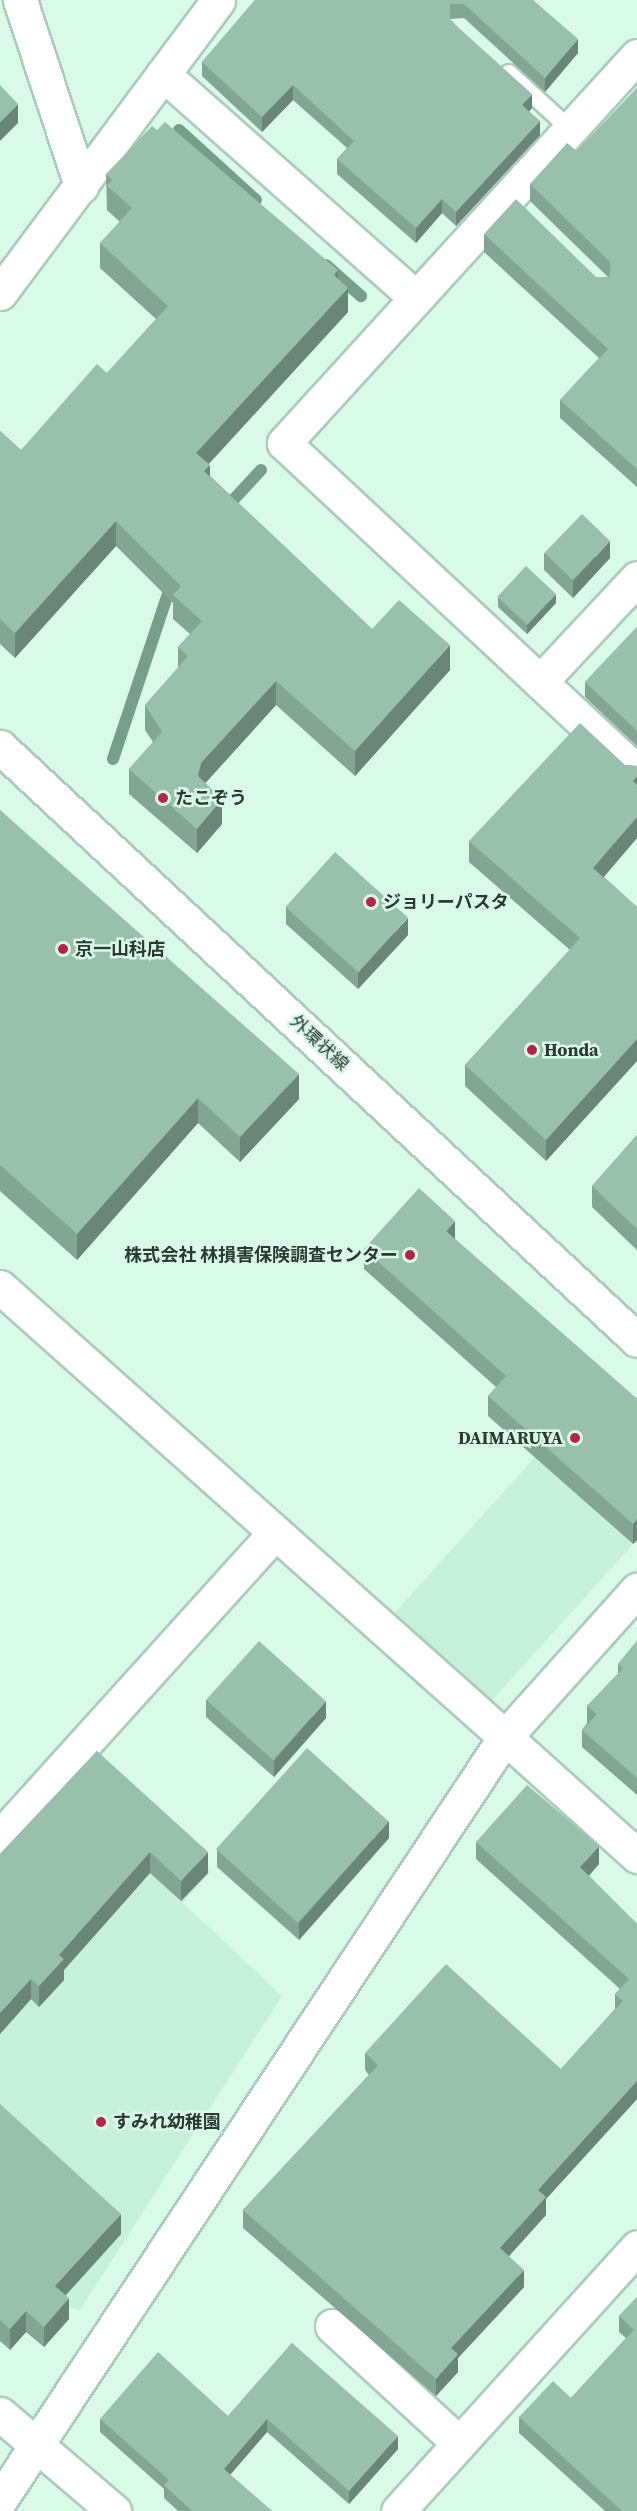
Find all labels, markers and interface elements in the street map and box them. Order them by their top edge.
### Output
place label: たこぞう [175,787,247,809]
marker: たこぞう [156,791,170,805]
place label: ジョリーパスタ [383,891,509,913]
marker: ジョリーパスタ [364,895,378,909]
place label: 京一山科店 [75,938,165,960]
marker: 京一山科店 [56,942,70,956]
street label: 外環状線 [285,1011,353,1075]
place label: Honda [544,1039,599,1061]
marker: Honda [525,1043,539,1057]
place label: 株式会社 林損害保険調査センター [124,1244,398,1266]
marker: 株式会社 林損害保険調査センター [403,1248,417,1262]
place label: DAIMARUYA [458,1427,563,1449]
marker: DAIMARUYA [568,1431,582,1445]
place label: すみれ幼稚園 [113,2111,221,2133]
marker: すみれ幼稚園 [94,2115,108,2129]

